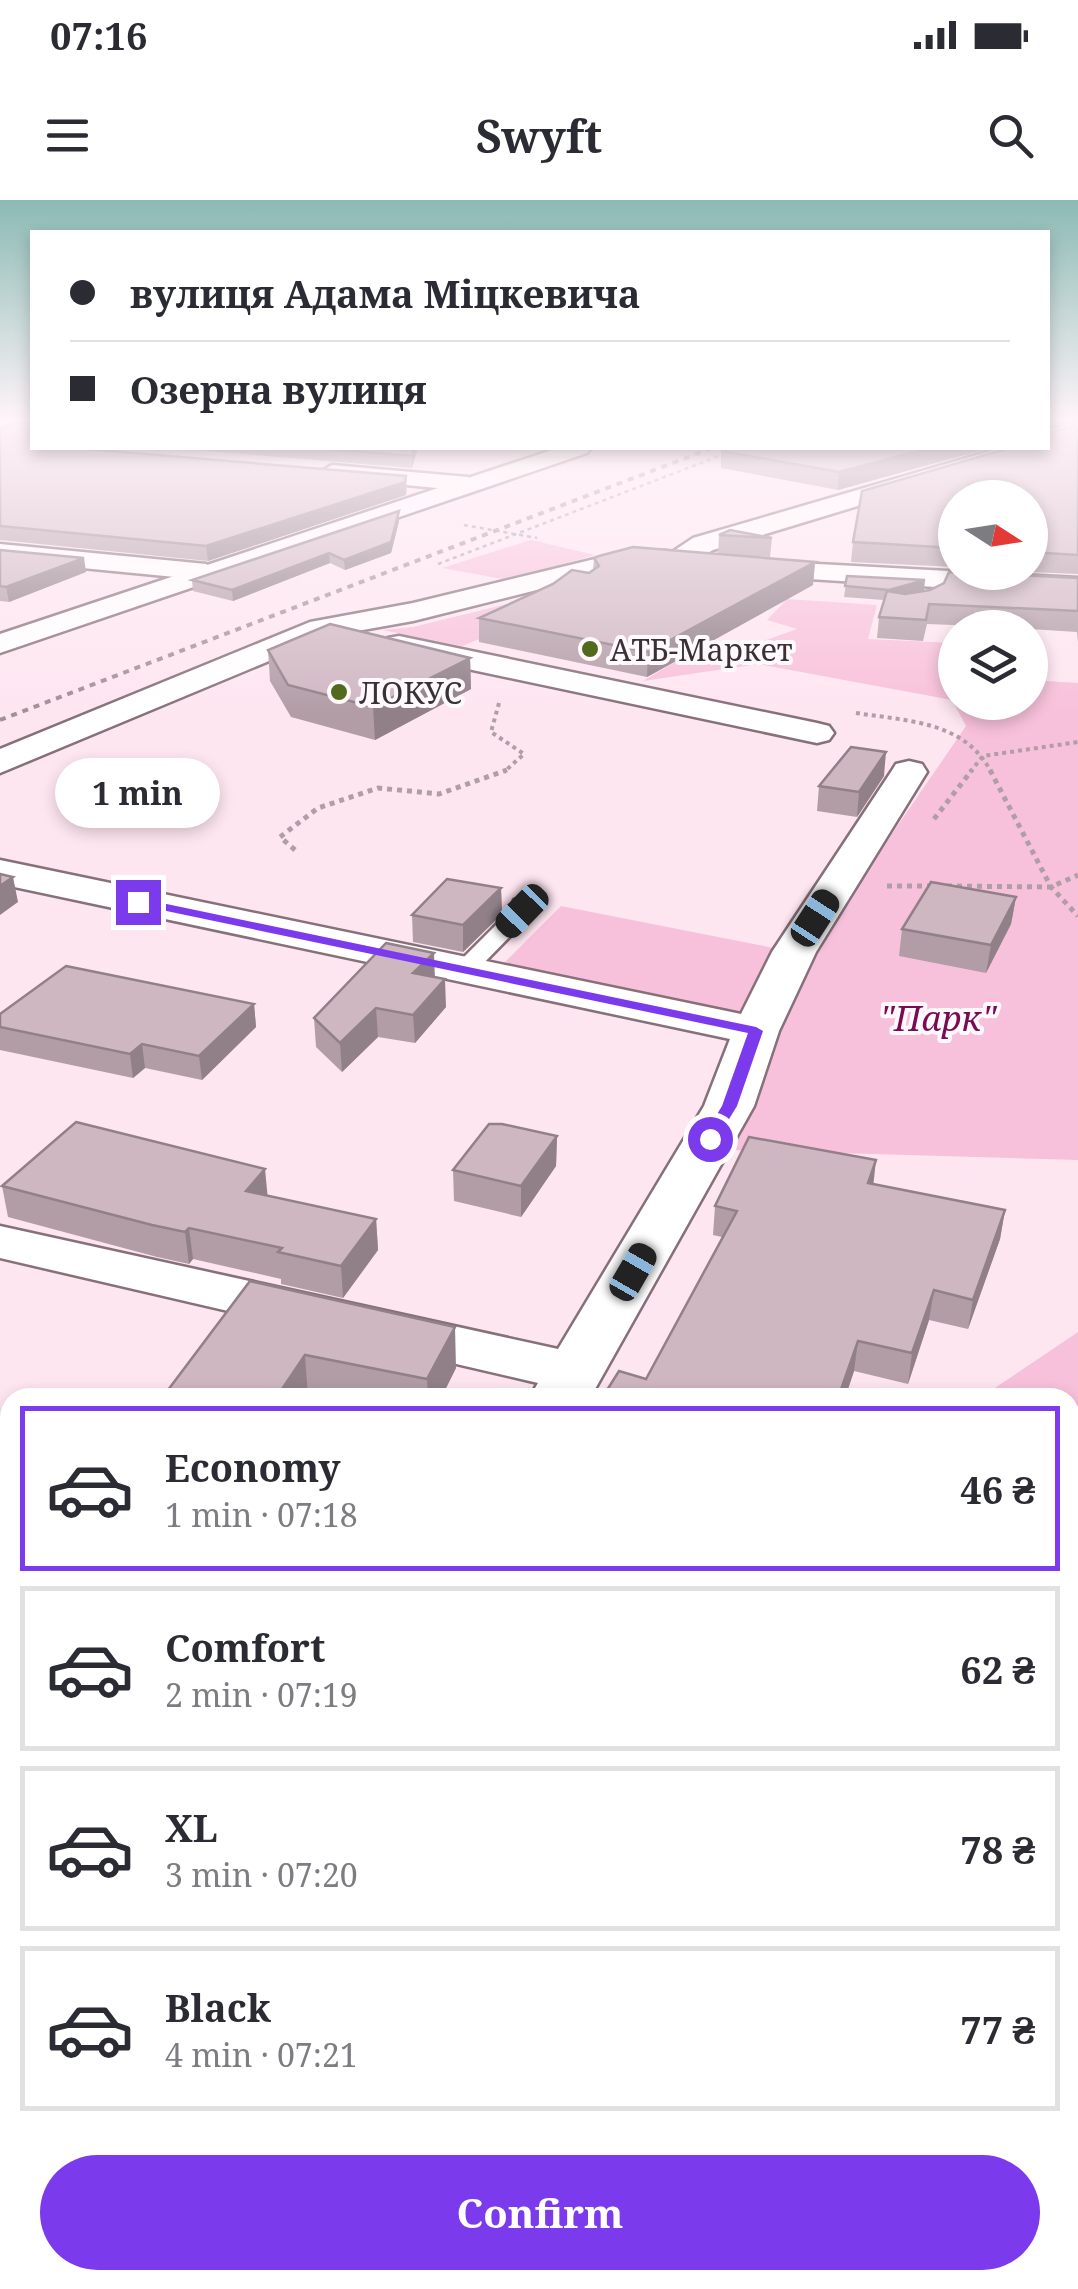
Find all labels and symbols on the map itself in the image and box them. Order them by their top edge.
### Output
north arrow [938,480,1048,590]
place label: АТБ-Маркет [610,629,793,670]
marker: АТБ-Маркет [579,638,601,660]
place label: ЛОКУС [359,672,462,713]
marker: ЛОКУС [328,681,350,703]
callout: 1 min [56,757,220,827]
car [490,879,554,943]
route end [116,880,161,925]
car [786,885,844,951]
park label: "Парк" [880,994,998,1041]
route start [688,1117,733,1162]
car [605,1239,661,1305]

